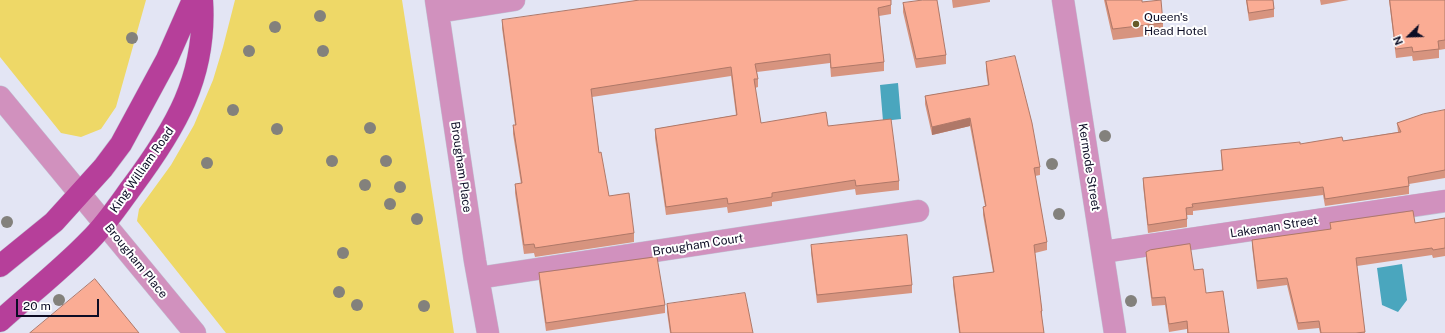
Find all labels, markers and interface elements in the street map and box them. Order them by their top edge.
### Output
place label: Queen's Head Hotel [1144,10,1207,38]
north arrow [1389,16,1429,56]
marker: Queen's Head Hotel [1131,19,1141,29]
text: N [1391,34,1405,47]
street label: Brougham Place [447,121,475,213]
street label: Kermode Street [1075,122,1103,212]
street label: King William Road [107,124,177,216]
street label: Lakeman Street [1229,213,1319,241]
street label: Brougham Place [102,221,170,301]
street label: Brougham Court [651,231,745,259]
scale bar [18,291,101,317]
text: 20 m [23,299,51,313]

